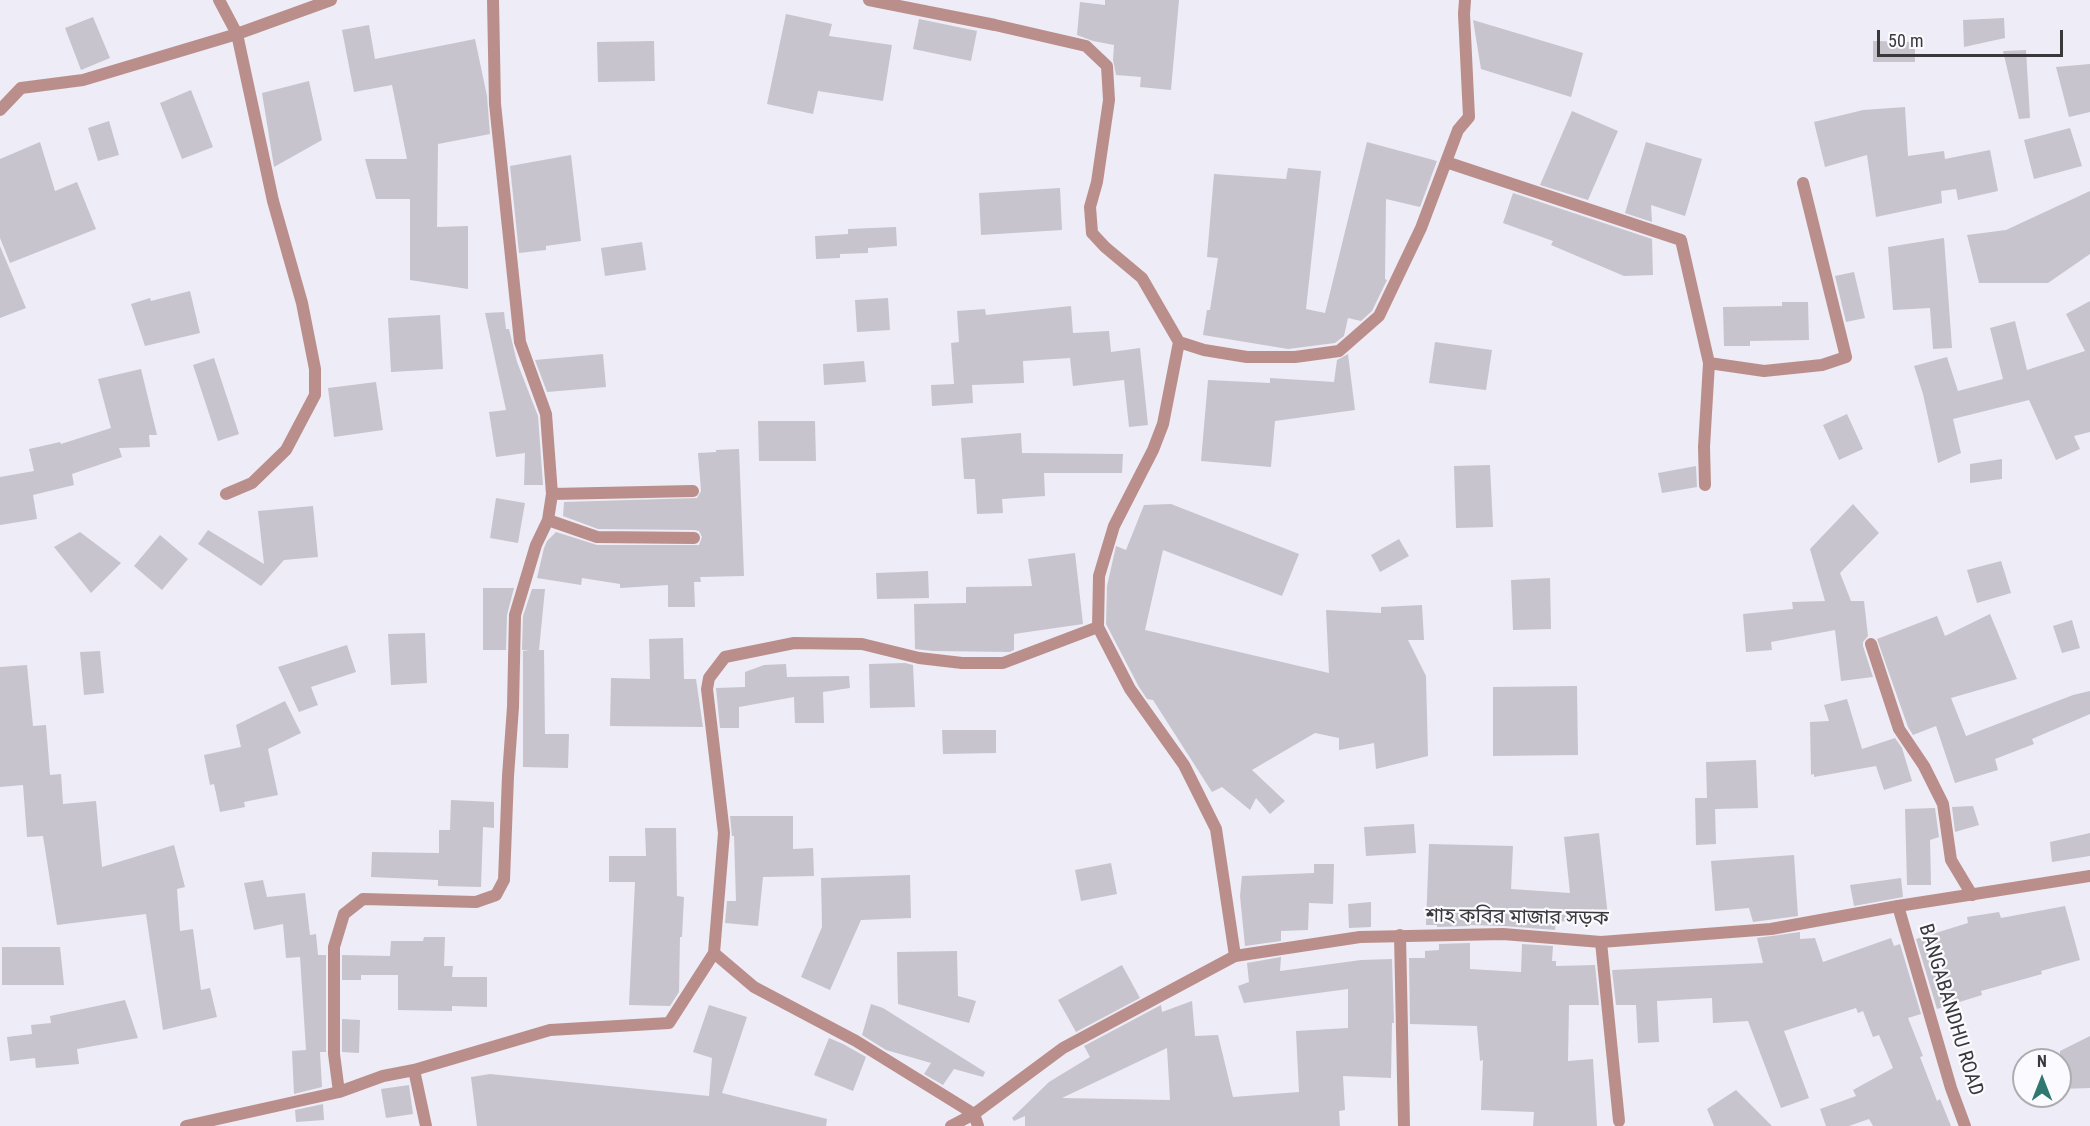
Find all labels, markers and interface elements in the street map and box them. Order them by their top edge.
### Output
scale bar [1880,18,2066,56]
text: 50 m [1888,30,1923,51]
street label: শাহ কবির মাজার সড়ক [1425,904,1609,932]
street label: BANGABANDHU ROAD [1912,921,1988,1099]
north arrow [2012,1048,2072,1108]
text: N [2037,1052,2047,1071]

